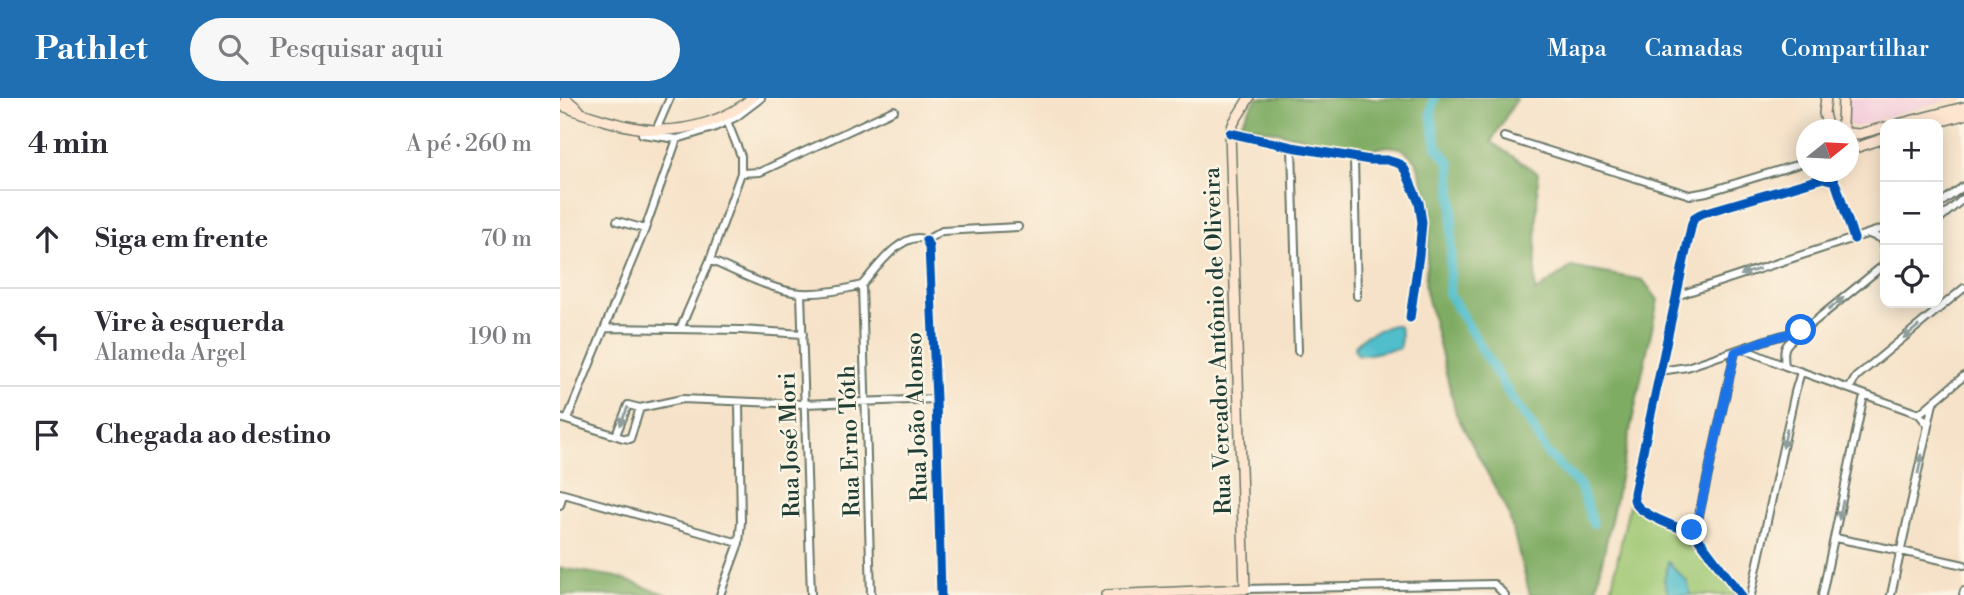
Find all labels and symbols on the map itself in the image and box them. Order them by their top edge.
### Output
north arrow [1796,119,1859,182]
street label: Rua Vereador Antônio de Oliveira [1198,166,1238,515]
one-way arrow [1740,267,1761,278]
one-way arrow [1826,297,1844,312]
route start [1785,314,1816,345]
one-way arrow [1903,324,1920,339]
street label: Rua João Alonso [900,332,934,502]
street label: Rua Erno Tóth [833,364,867,517]
street label: Rua José Mori [773,372,807,518]
one-way arrow [619,406,630,427]
one-way arrow [1779,427,1790,449]
one-way arrow [1914,453,1925,475]
one-way arrow [1835,499,1846,521]
route end [1676,514,1707,545]

